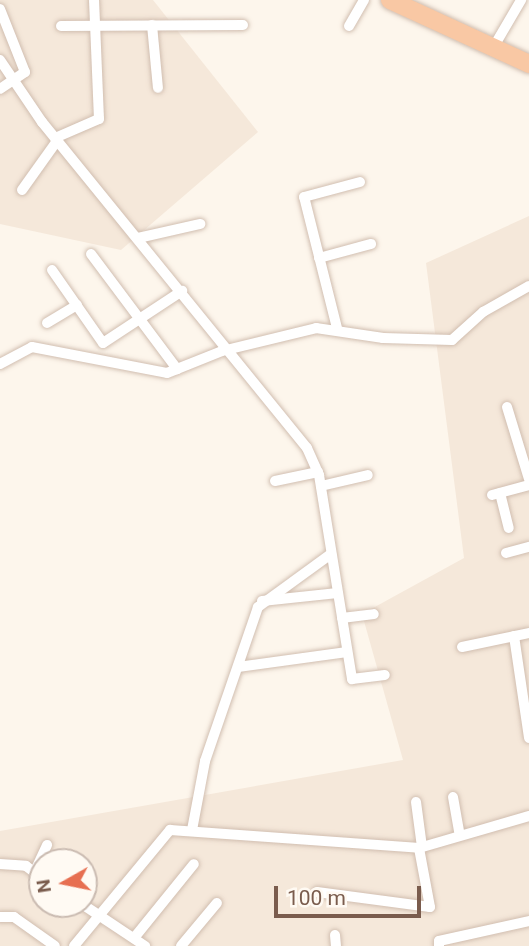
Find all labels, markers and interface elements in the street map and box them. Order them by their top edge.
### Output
north arrow [28,848,98,918]
scale bar [277,872,424,916]
text: N [31,878,56,894]
text: 100 m [287,886,346,910]

